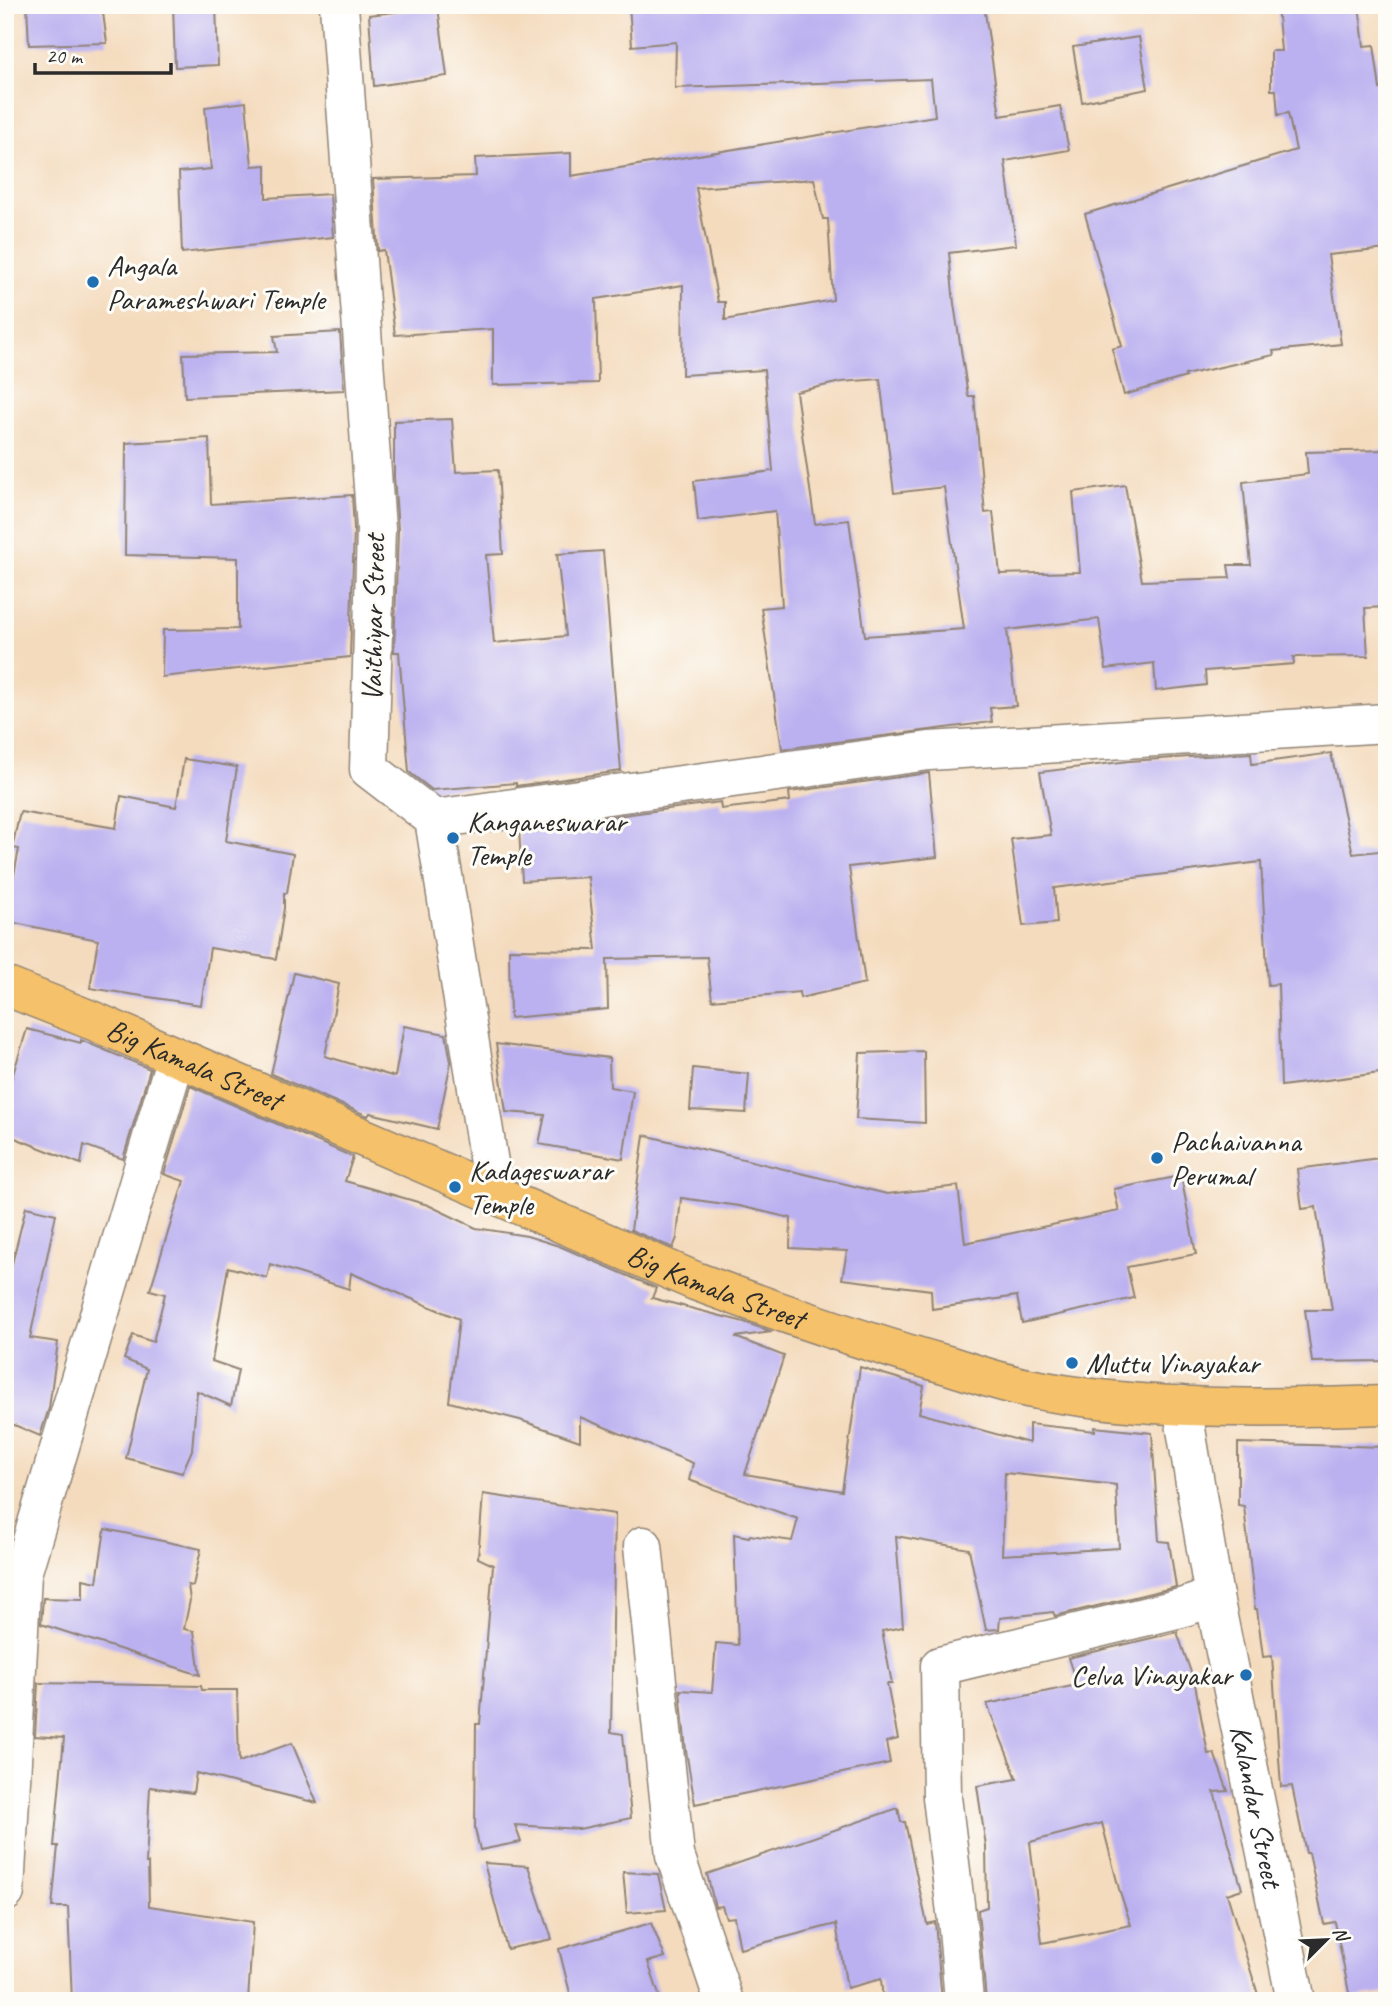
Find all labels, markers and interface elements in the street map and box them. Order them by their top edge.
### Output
scale bar [35,32,172,76]
text: 20 m [46,43,84,69]
place label: Angala Parameshwari Temple [107,246,327,318]
marker: Angala Parameshwari Temple [85,274,101,290]
street label: Vaithiyar Street [353,531,394,702]
place label: Kanganeswarar Temple [467,802,629,874]
marker: Kanganeswarar Temple [445,830,461,846]
street label: Big Kamala Street [101,1010,291,1121]
place label: Pachaivanna Perumal [1171,1122,1303,1194]
marker: Pachaivanna Perumal [1149,1150,1165,1166]
place label: Kadageswarar Temple [469,1151,615,1223]
marker: Kadageswarar Temple [447,1179,463,1195]
street label: Big Kamala Street [621,1235,813,1339]
place label: Muttu Vinayakar [1086,1344,1261,1382]
marker: Muttu Vinayakar [1064,1355,1080,1371]
place label: Celva Vinayakar [1071,1656,1234,1694]
marker: Celva Vinayakar [1238,1667,1254,1683]
street label: Kalandar Street [1221,1722,1292,1893]
north arrow [1290,1904,1360,1974]
text: N [1327,1923,1355,1947]

